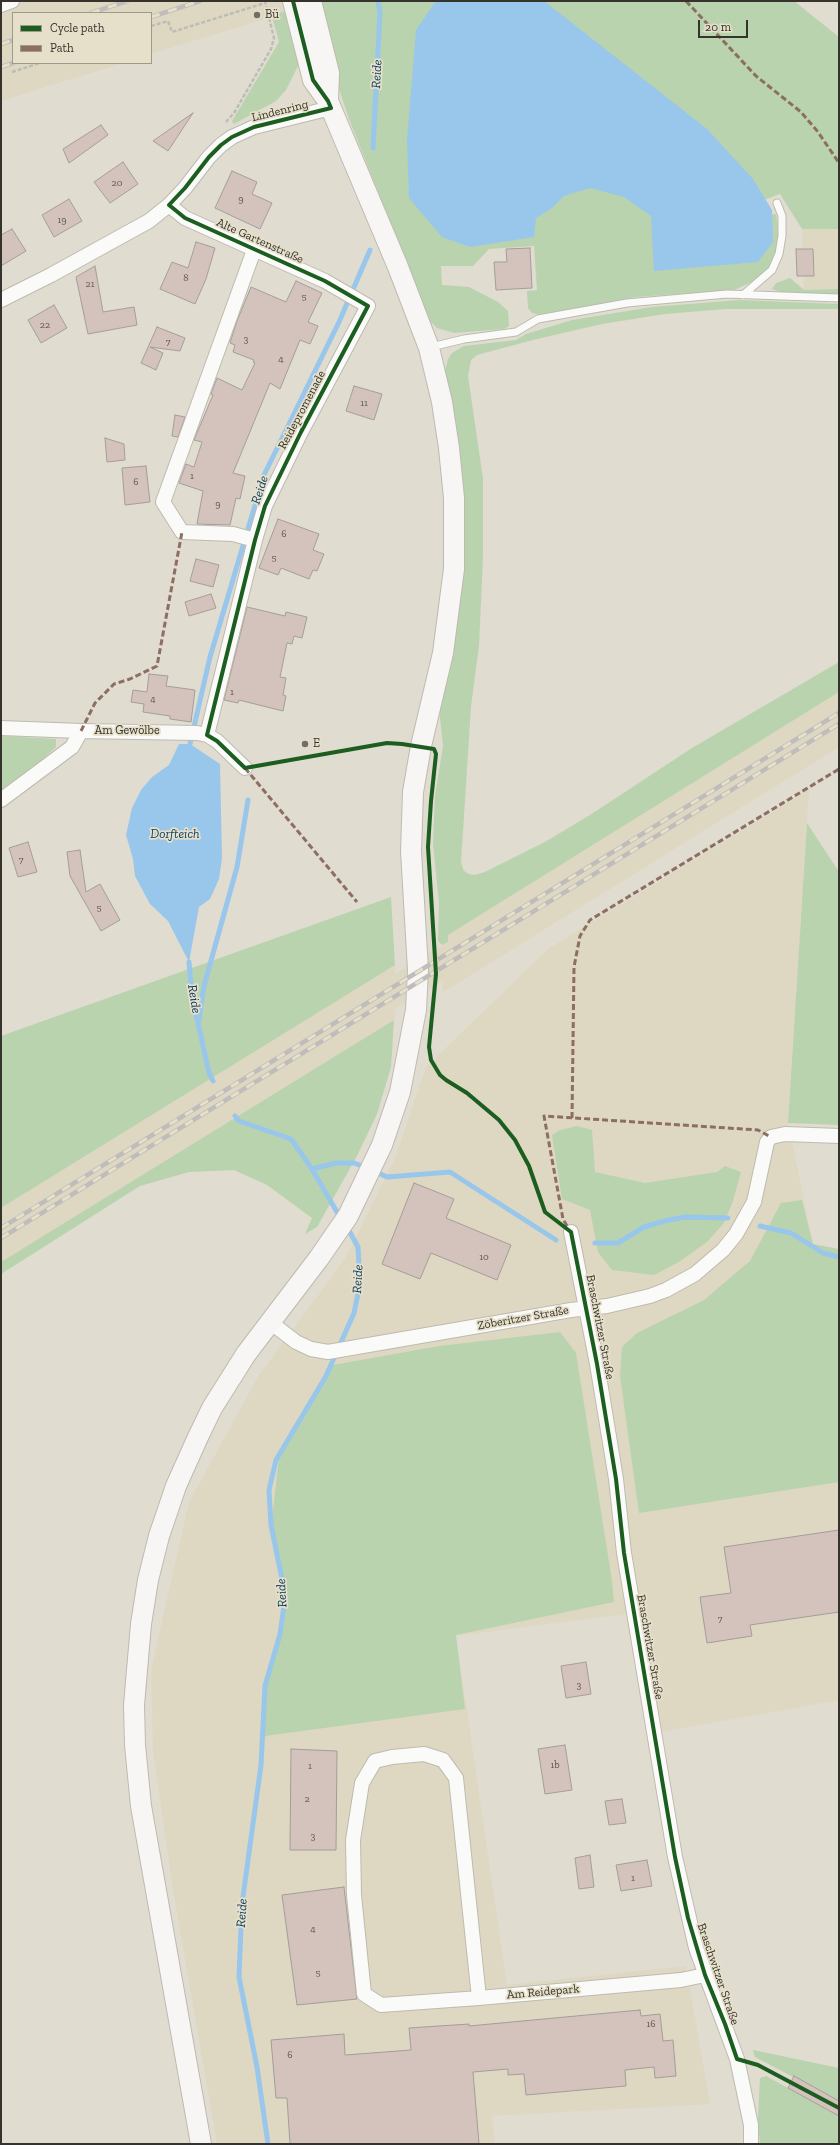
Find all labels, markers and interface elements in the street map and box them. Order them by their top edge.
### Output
place label: Bü [265,8,279,22]
marker: Bü [252,10,262,20]
legend [12,12,152,64]
scale bar [700,12,750,38]
text: 20 m [705,20,731,34]
text: Cycle path [50,21,104,35]
text: Path [50,41,74,55]
water label: Reide [368,59,386,89]
street label: Lindenring [250,97,310,125]
house number: 20 [112,177,122,189]
house number: 9 [238,193,244,205]
house number: 19 [57,214,67,226]
street label: Alte Gartenstraße [214,215,306,267]
house number: 8 [183,272,189,284]
house number: 21 [86,278,94,290]
house number: 5 [301,291,307,303]
house number: 22 [40,319,50,331]
house number: 3 [244,333,248,345]
house number: 7 [166,336,170,348]
house number: 4 [278,353,284,365]
street label: Reidepromenade [275,368,329,452]
house number: 11 [360,397,368,409]
house number: 1 [190,470,194,482]
water label: Reide [248,474,272,506]
house number: 6 [133,476,139,488]
house number: 9 [215,498,221,510]
house number: 6 [281,528,287,540]
house number: 5 [271,552,277,564]
house number: 1 [230,686,234,698]
house number: 4 [150,693,156,705]
street label: Am Gewölbe [94,724,160,738]
place label: E [313,737,320,751]
marker: E [300,739,310,749]
water label: Dorfteich [150,826,200,842]
house number: 7 [19,854,23,866]
house number: 5 [96,902,102,914]
water label: Reide [184,983,204,1015]
house number: 10 [479,1251,489,1263]
water label: Reide [349,1264,367,1294]
street label: Braschwitzer Straße [583,1273,617,1381]
street label: Zöberitzer Straße [476,1303,570,1333]
water label: Reide [273,1578,291,1608]
street label: Braschwitzer Straße [634,1593,666,1701]
house number: 7 [718,1613,722,1625]
house number: 3 [577,1679,581,1691]
house number: 1b [550,1759,560,1771]
house number: 1 [308,1760,312,1772]
house number: 2 [304,1793,310,1805]
house number: 3 [311,1830,315,1842]
house number: 1 [631,1872,635,1884]
water label: Reide [233,1898,251,1928]
street label: Braschwitzer Straße [694,1921,742,2027]
house number: 4 [310,1923,316,1935]
house number: 5 [315,1967,321,1979]
street label: Am Reidepark [506,1982,580,2002]
house number: 16 [646,2018,656,2030]
house number: 6 [287,2049,293,2061]

